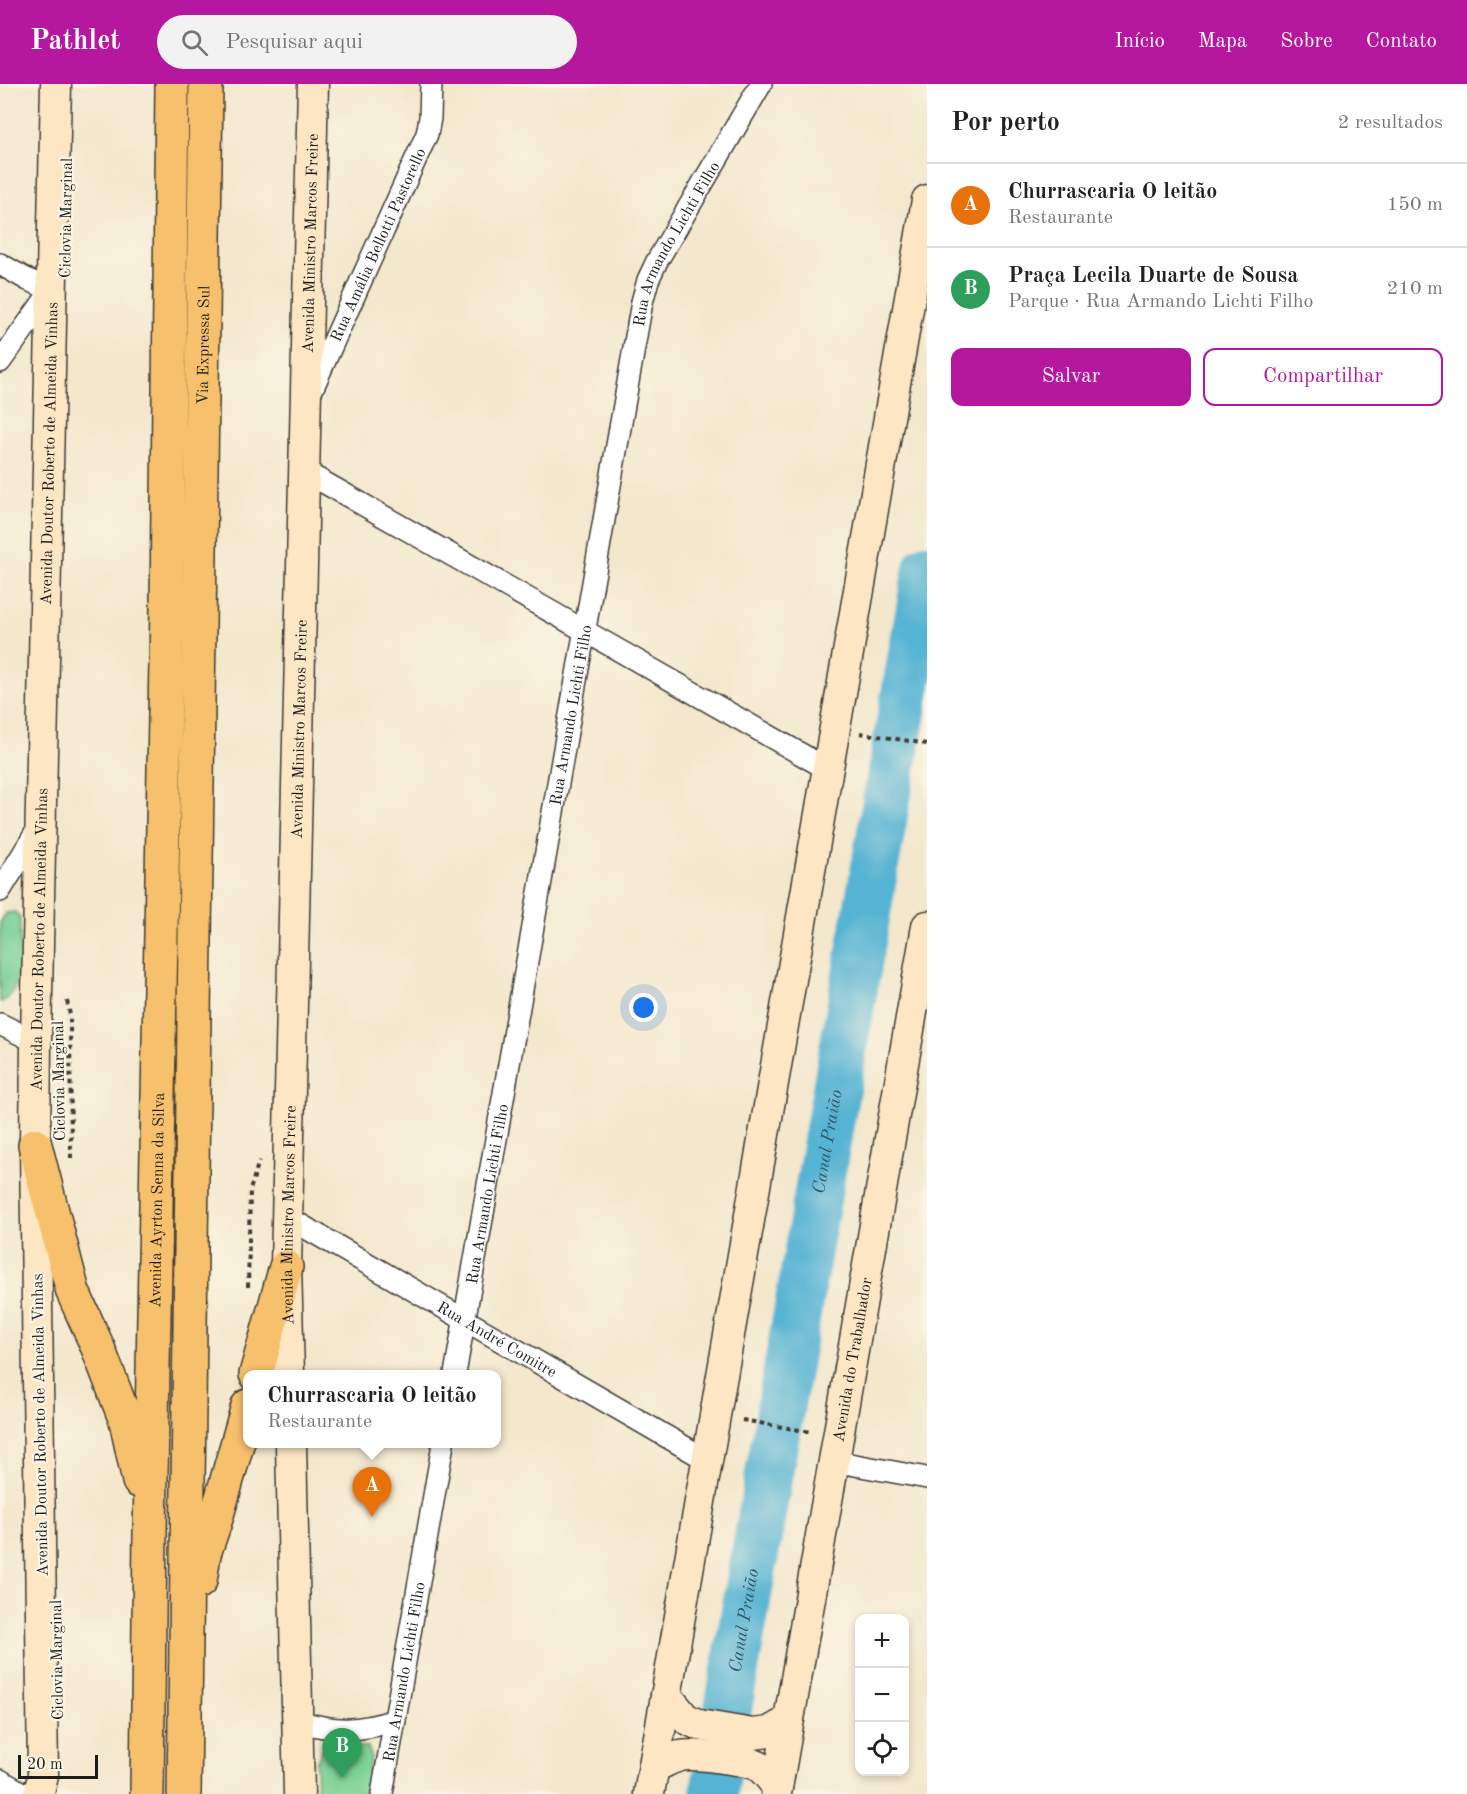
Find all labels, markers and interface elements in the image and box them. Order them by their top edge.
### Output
search box [157,15,577,69]
icon: search [178,26,211,59]
text: Pathlet [30,28,121,56]
text: Pesquisar aqui [226,31,363,53]
text: Início [1114,31,1165,52]
text: Mapa [1198,31,1247,52]
text: Sobre [1280,31,1333,52]
text: Contato [1366,31,1437,52]
text: Por perto [951,110,1060,136]
text: 2 resultados [1338,113,1443,133]
street label: Avenida Ministro Marcos Freire [301,133,322,353]
street label: Rua Amália Bellotti Pastorello [329,146,430,345]
street label: Ciclovia Marginal [58,158,76,278]
street label: Rua Armando Lichti Filho [632,159,724,328]
text: Churrascaria O leitão [1008,181,1217,203]
text: A [963,195,978,215]
text: 150 m [1387,195,1443,215]
text: Restaurante [1008,208,1113,228]
text: Praça Lecila Duarte de Sousa [1008,265,1298,287]
text: B [963,279,978,299]
text: 210 m [1387,279,1443,299]
street label: Via Expressa Sul [196,286,213,405]
text: Parque · Rua Armando Lichti Filho [1008,292,1314,312]
street label: Avenida Doutor Roberto de Almeida Vinhas [39,302,61,605]
button: Salvar [951,348,1191,406]
button: Compartilhar [1203,348,1443,406]
street label: Avenida Ministro Marcos Freire [290,619,311,839]
street label: Rua Armando Lichti Filho [548,624,596,807]
street label: Avenida Doutor Roberto de Almeida Vinhas [30,788,51,1091]
your location [629,993,658,1022]
street label: Ciclovia Marginal [51,1021,69,1141]
water label: Canal Praião [810,1088,846,1195]
street label: Avenida Ayrton Senna da Silva [148,1092,168,1308]
street label: Rua Armando Lichti Filho [465,1103,512,1285]
street label: Avenida Ministro Marcos Freire [280,1105,300,1325]
street label: Avenida Doutor Roberto de Almeida Vinhas [30,1273,52,1577]
street label: Avenida do Trabalhador [831,1276,876,1443]
street label: Rua André Comitre [434,1300,559,1381]
popup [243,1370,501,1448]
text: Churrascaria O leitão [267,1385,477,1407]
text: Restaurante [267,1412,372,1432]
pin: A [352,1468,392,1517]
water label: Canal Praião [727,1567,762,1674]
street label: Rua Armando Lichti Filho [382,1581,429,1763]
street label: Ciclovia Marginal [49,1600,67,1720]
map controls [855,1614,909,1776]
button: + [855,1614,909,1668]
button: − [855,1668,909,1722]
button: locate [855,1722,909,1776]
pin: B [322,1728,362,1778]
scale bar [18,1752,98,1780]
text: 20 m [27,1757,63,1773]

